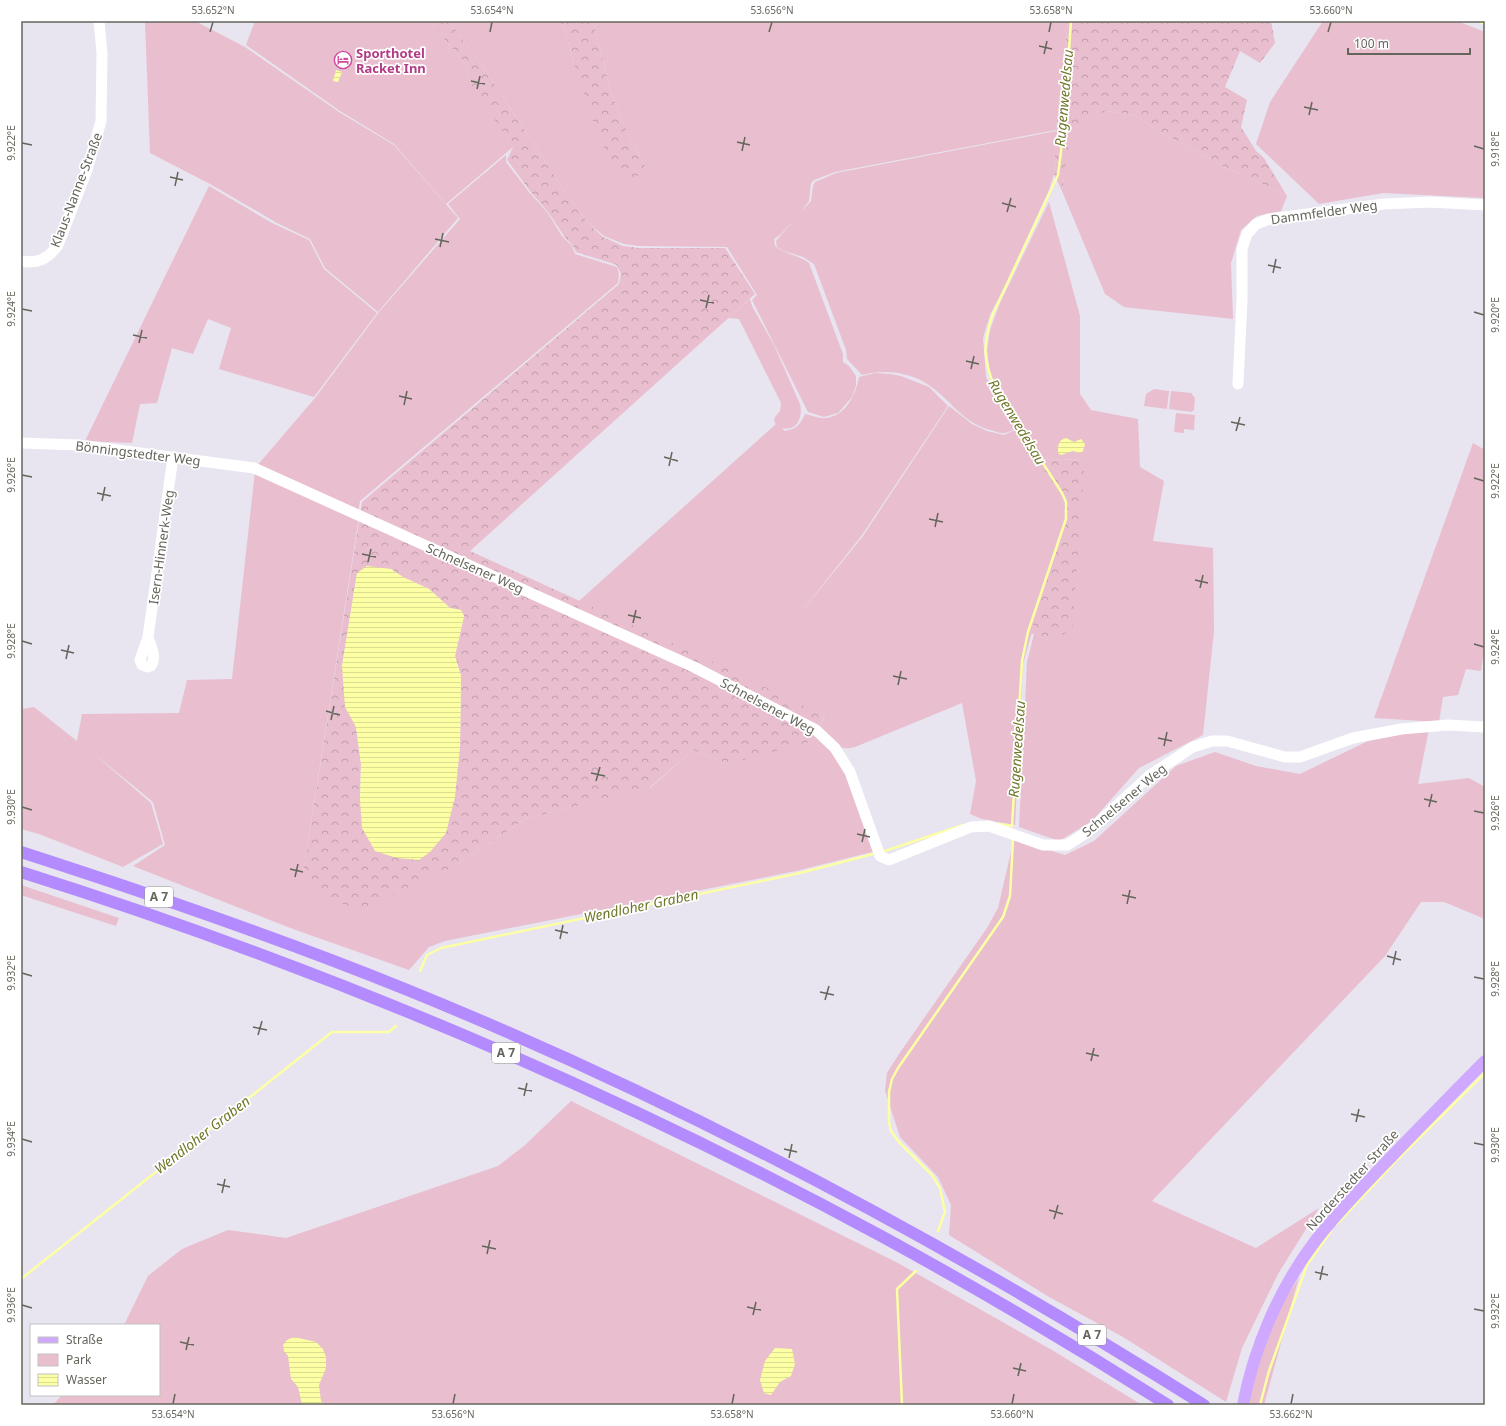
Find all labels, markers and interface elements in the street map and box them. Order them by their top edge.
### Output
text: 53.652°N [191,3,235,17]
text: 53.654°N [470,3,514,17]
text: 53.656°N [750,3,794,17]
text: 53.658°N [1029,3,1073,17]
text: 53.660°N [1309,3,1353,17]
scale bar [1348,30,1470,56]
text: 100 m [1354,35,1389,52]
place label: Sporthotel Racket Inn [356,44,426,77]
water label: Rugenwedelsau [1050,49,1077,147]
hotel icon: Sporthotel Racket Inn [333,50,353,70]
text: 9.922°E [4,125,18,161]
street label: Klaus-Nanne-Straße [46,130,106,250]
text: 9.918°E [1488,131,1502,167]
street label: Dammfelder Weg [1270,196,1378,228]
text: 9.924°E [4,291,18,327]
text: 9.920°E [1488,297,1502,333]
water label: Rugenwedelsau [984,375,1051,468]
street label: Bönningstedter Weg [74,436,202,470]
text: 9.926°E [4,457,18,493]
text: 9.922°E [1488,463,1502,499]
street label: Isern-Hinnerk-Weg [144,489,178,605]
street label: Schnelsener Weg [423,538,527,598]
text: 9.928°E [4,623,18,659]
text: 9.924°E [1488,629,1502,665]
street label: Schnelsener Weg [717,673,819,739]
water label: Rugenwedelsau [1004,700,1029,798]
street label: Schnelsener Weg [1078,759,1170,841]
text: 9.930°E [4,789,18,825]
text: 9.926°E [1488,795,1502,831]
water label: Wendloher Graben [582,884,700,927]
road number: A 7 [145,887,173,907]
text: 9.932°E [4,955,18,991]
text: 9.928°E [1488,961,1502,997]
road number: A 7 [492,1043,520,1063]
water label: Wendloher Graben [150,1091,253,1178]
text: 9.934°E [4,1121,18,1157]
street label: Norderstedter Straße [1302,1126,1402,1234]
text: 9.930°E [1488,1127,1502,1163]
text: 9.936°E [4,1287,18,1323]
text: 9.932°E [1488,1293,1502,1329]
legend [30,1324,160,1396]
road number: A 7 [1078,1325,1106,1345]
text: Straße [66,1331,103,1348]
text: Park [66,1351,92,1368]
text: Wasser [66,1371,107,1388]
text: 53.654°N [151,1407,195,1421]
text: 53.656°N [431,1407,475,1421]
text: 53.658°N [710,1407,754,1421]
text: 53.660°N [990,1407,1034,1421]
text: 53.662°N [1269,1407,1313,1421]

